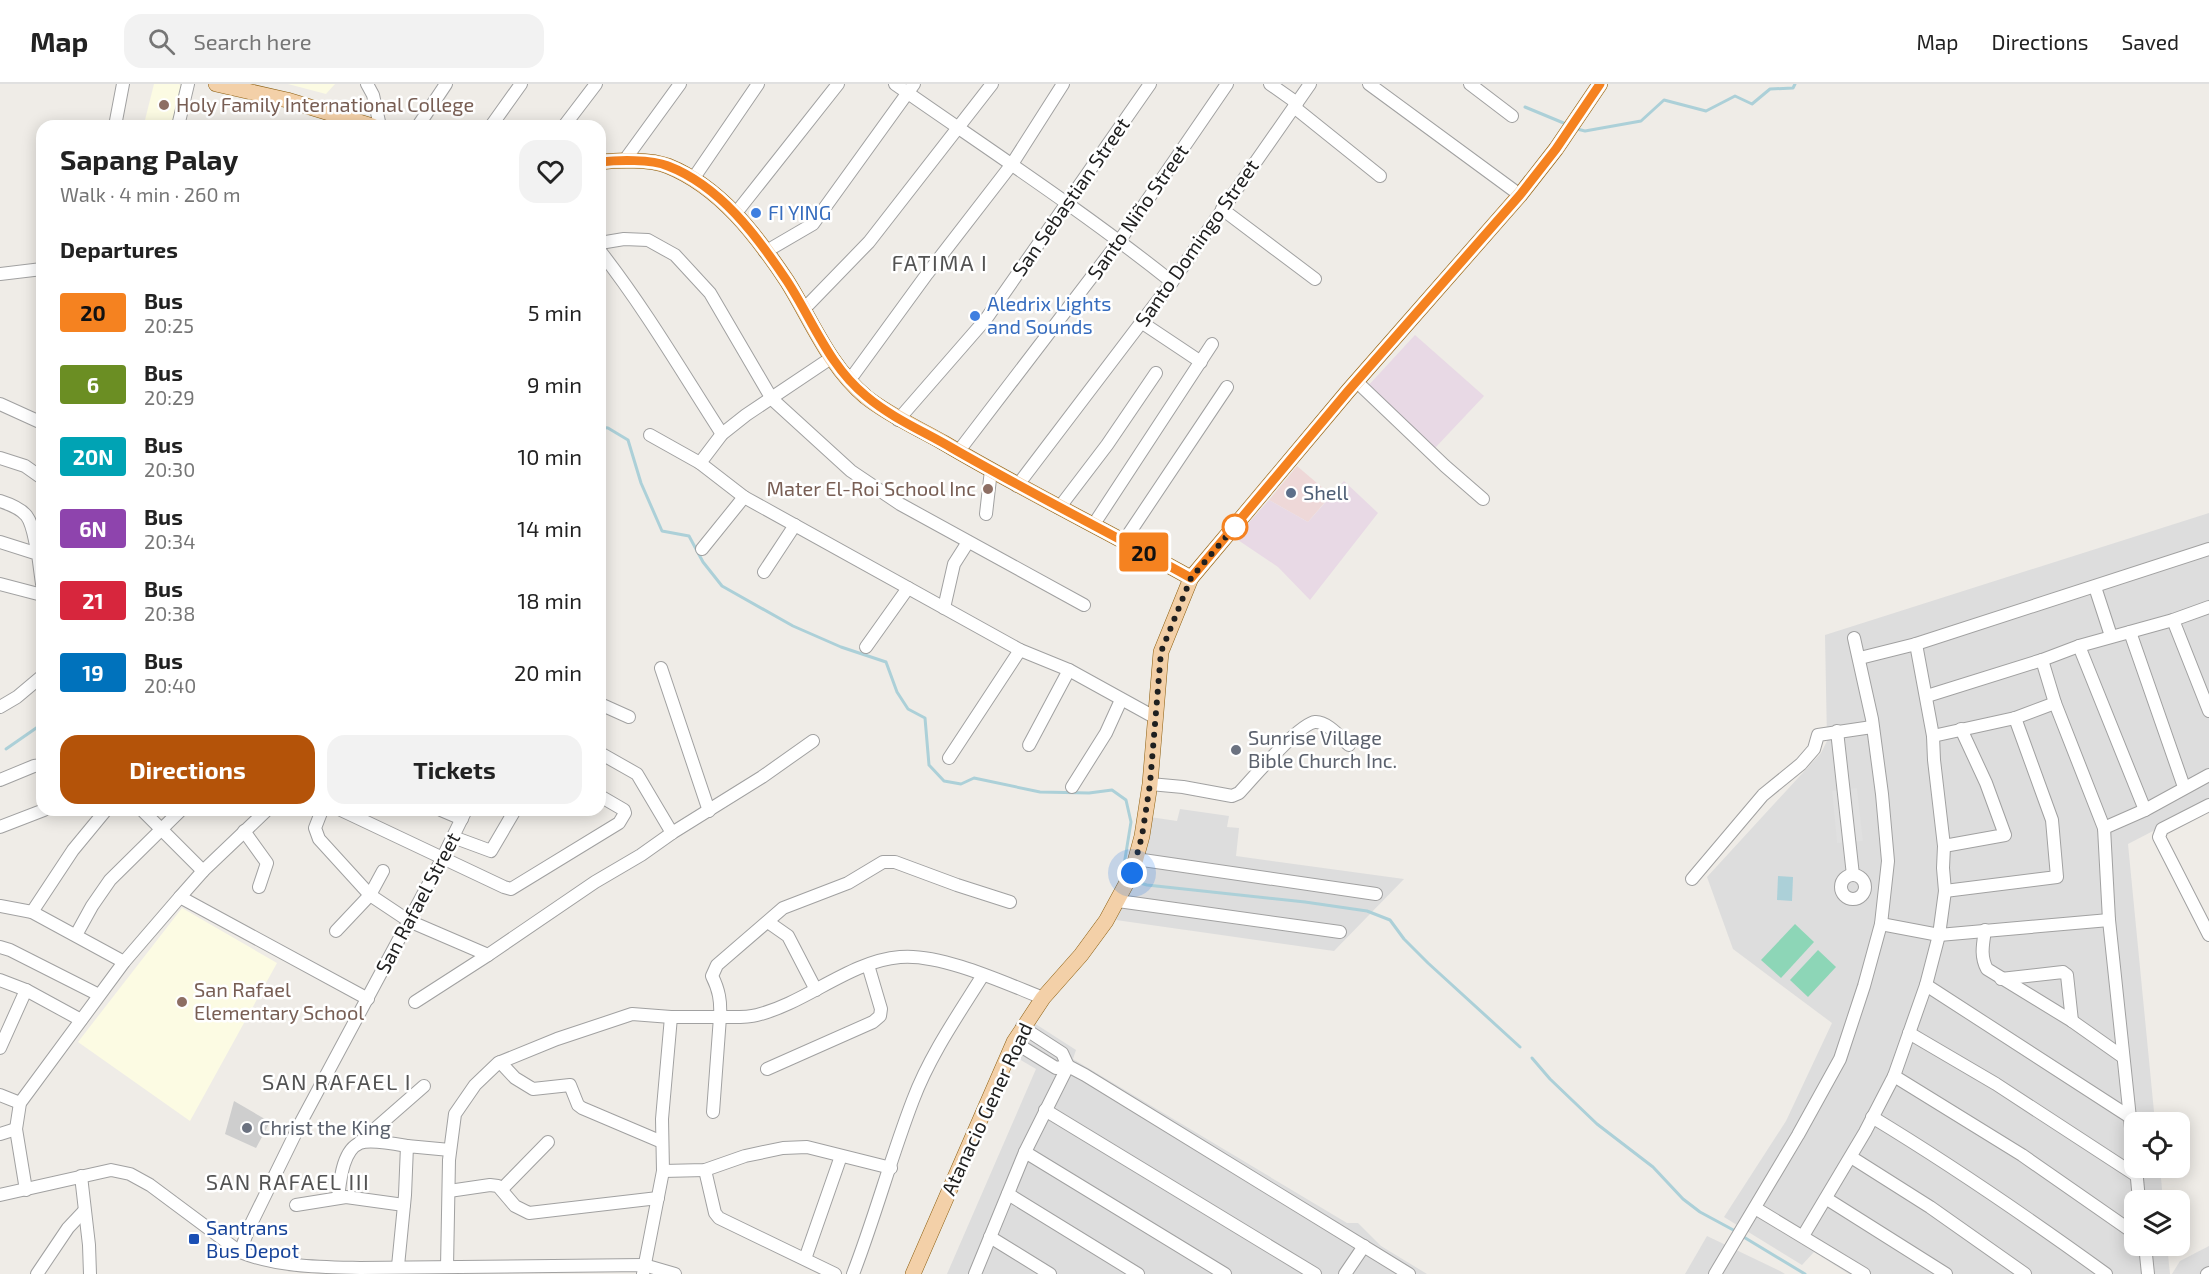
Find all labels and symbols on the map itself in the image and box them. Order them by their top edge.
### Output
place label: Holy Family International College [176,92,474,116]
marker: Holy Family International College [157,98,171,112]
street label: San Sebastian Street [1006,112,1134,280]
street label: Santo Niño Street [1082,139,1193,284]
street label: Santo Domingo Street [1129,154,1263,331]
place label: FI YING [768,200,831,224]
marker: FI YING [749,206,763,220]
district label: FATIMA I [892,249,988,275]
place label: Aledrix Lights and Sounds [987,291,1111,338]
marker: Aledrix Lights and Sounds [968,309,982,323]
place label: Mater El-Roi School Inc [766,476,976,500]
place label: Shell [1303,480,1349,504]
marker: Mater El-Roi School Inc [981,482,995,496]
marker: Shell [1284,486,1298,500]
unlabelled marker [1222,514,1248,540]
line badge: 20 [1117,532,1171,572]
place label: Sunrise Village Bible Church Inc. [1248,725,1397,772]
marker: Sunrise Village Bible Church Inc. [1229,743,1243,757]
street label: San Rafael Street [370,828,465,977]
your location [1117,858,1147,888]
place label: San Rafael Elementary School [194,977,364,1024]
marker: San Rafael Elementary School [175,995,189,1009]
street label: Atanacio Gener Road [936,1018,1037,1199]
district label: SAN RAFAEL I [262,1068,412,1094]
place label: Christ the King [259,1115,391,1139]
marker: Christ the King [240,1121,254,1135]
district label: SAN RAFAEL III [206,1168,370,1194]
place label: Santrans Bus Depot [206,1215,299,1262]
marker: Santrans Bus Depot [187,1232,201,1246]

